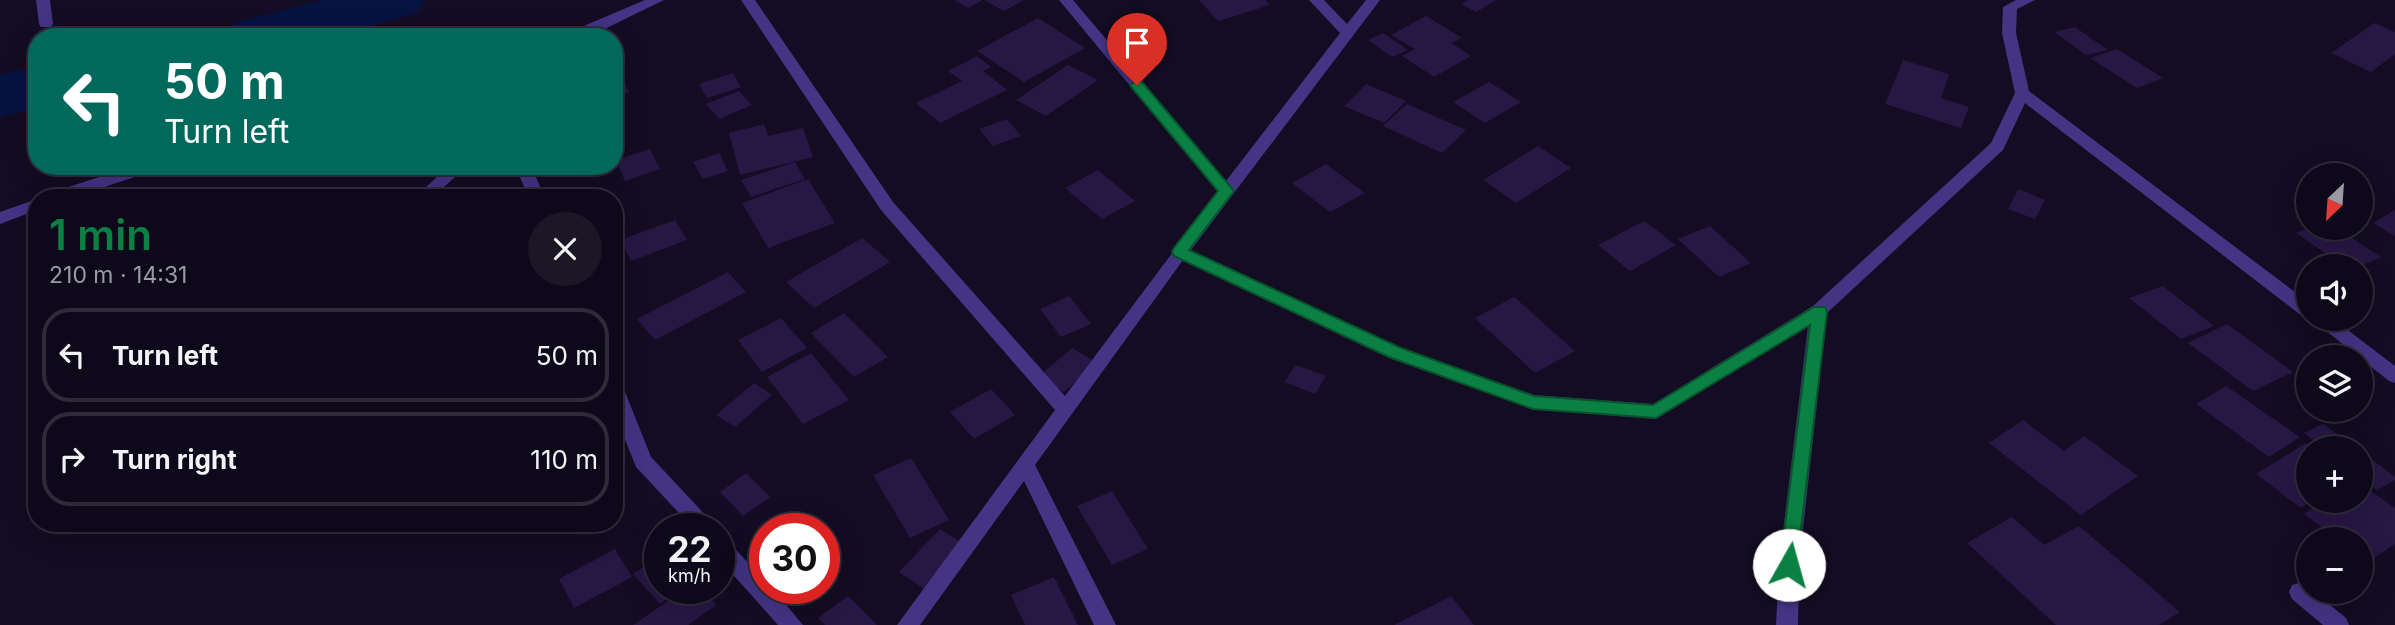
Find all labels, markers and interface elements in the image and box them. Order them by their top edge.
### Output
pin [1107,13,1167,85]
icon: arrive [1118,24,1156,62]
text: 50 m [164,52,285,111]
icon: left [49,56,140,147]
text: Turn left [164,112,289,151]
north arrow [2296,163,2373,240]
map controls [2296,163,2373,604]
text: 1 min [49,209,152,260]
button: close [528,212,602,286]
button: sound [2296,254,2373,331]
text: 210 m · 14:31 [49,261,187,289]
icon: left [53,336,91,374]
text: Turn left [112,340,218,371]
text: 50 m [536,340,598,371]
button: layers [2296,345,2373,422]
button: + [2296,436,2373,513]
icon: right [53,440,91,478]
text: Turn right [112,444,237,475]
text: 110 m [530,444,598,475]
speed limit sign: 30 [749,513,840,604]
button: − [2296,527,2373,604]
text: 22 [667,528,712,570]
position arrow [1752,528,1826,602]
text: km/h [668,565,711,586]

